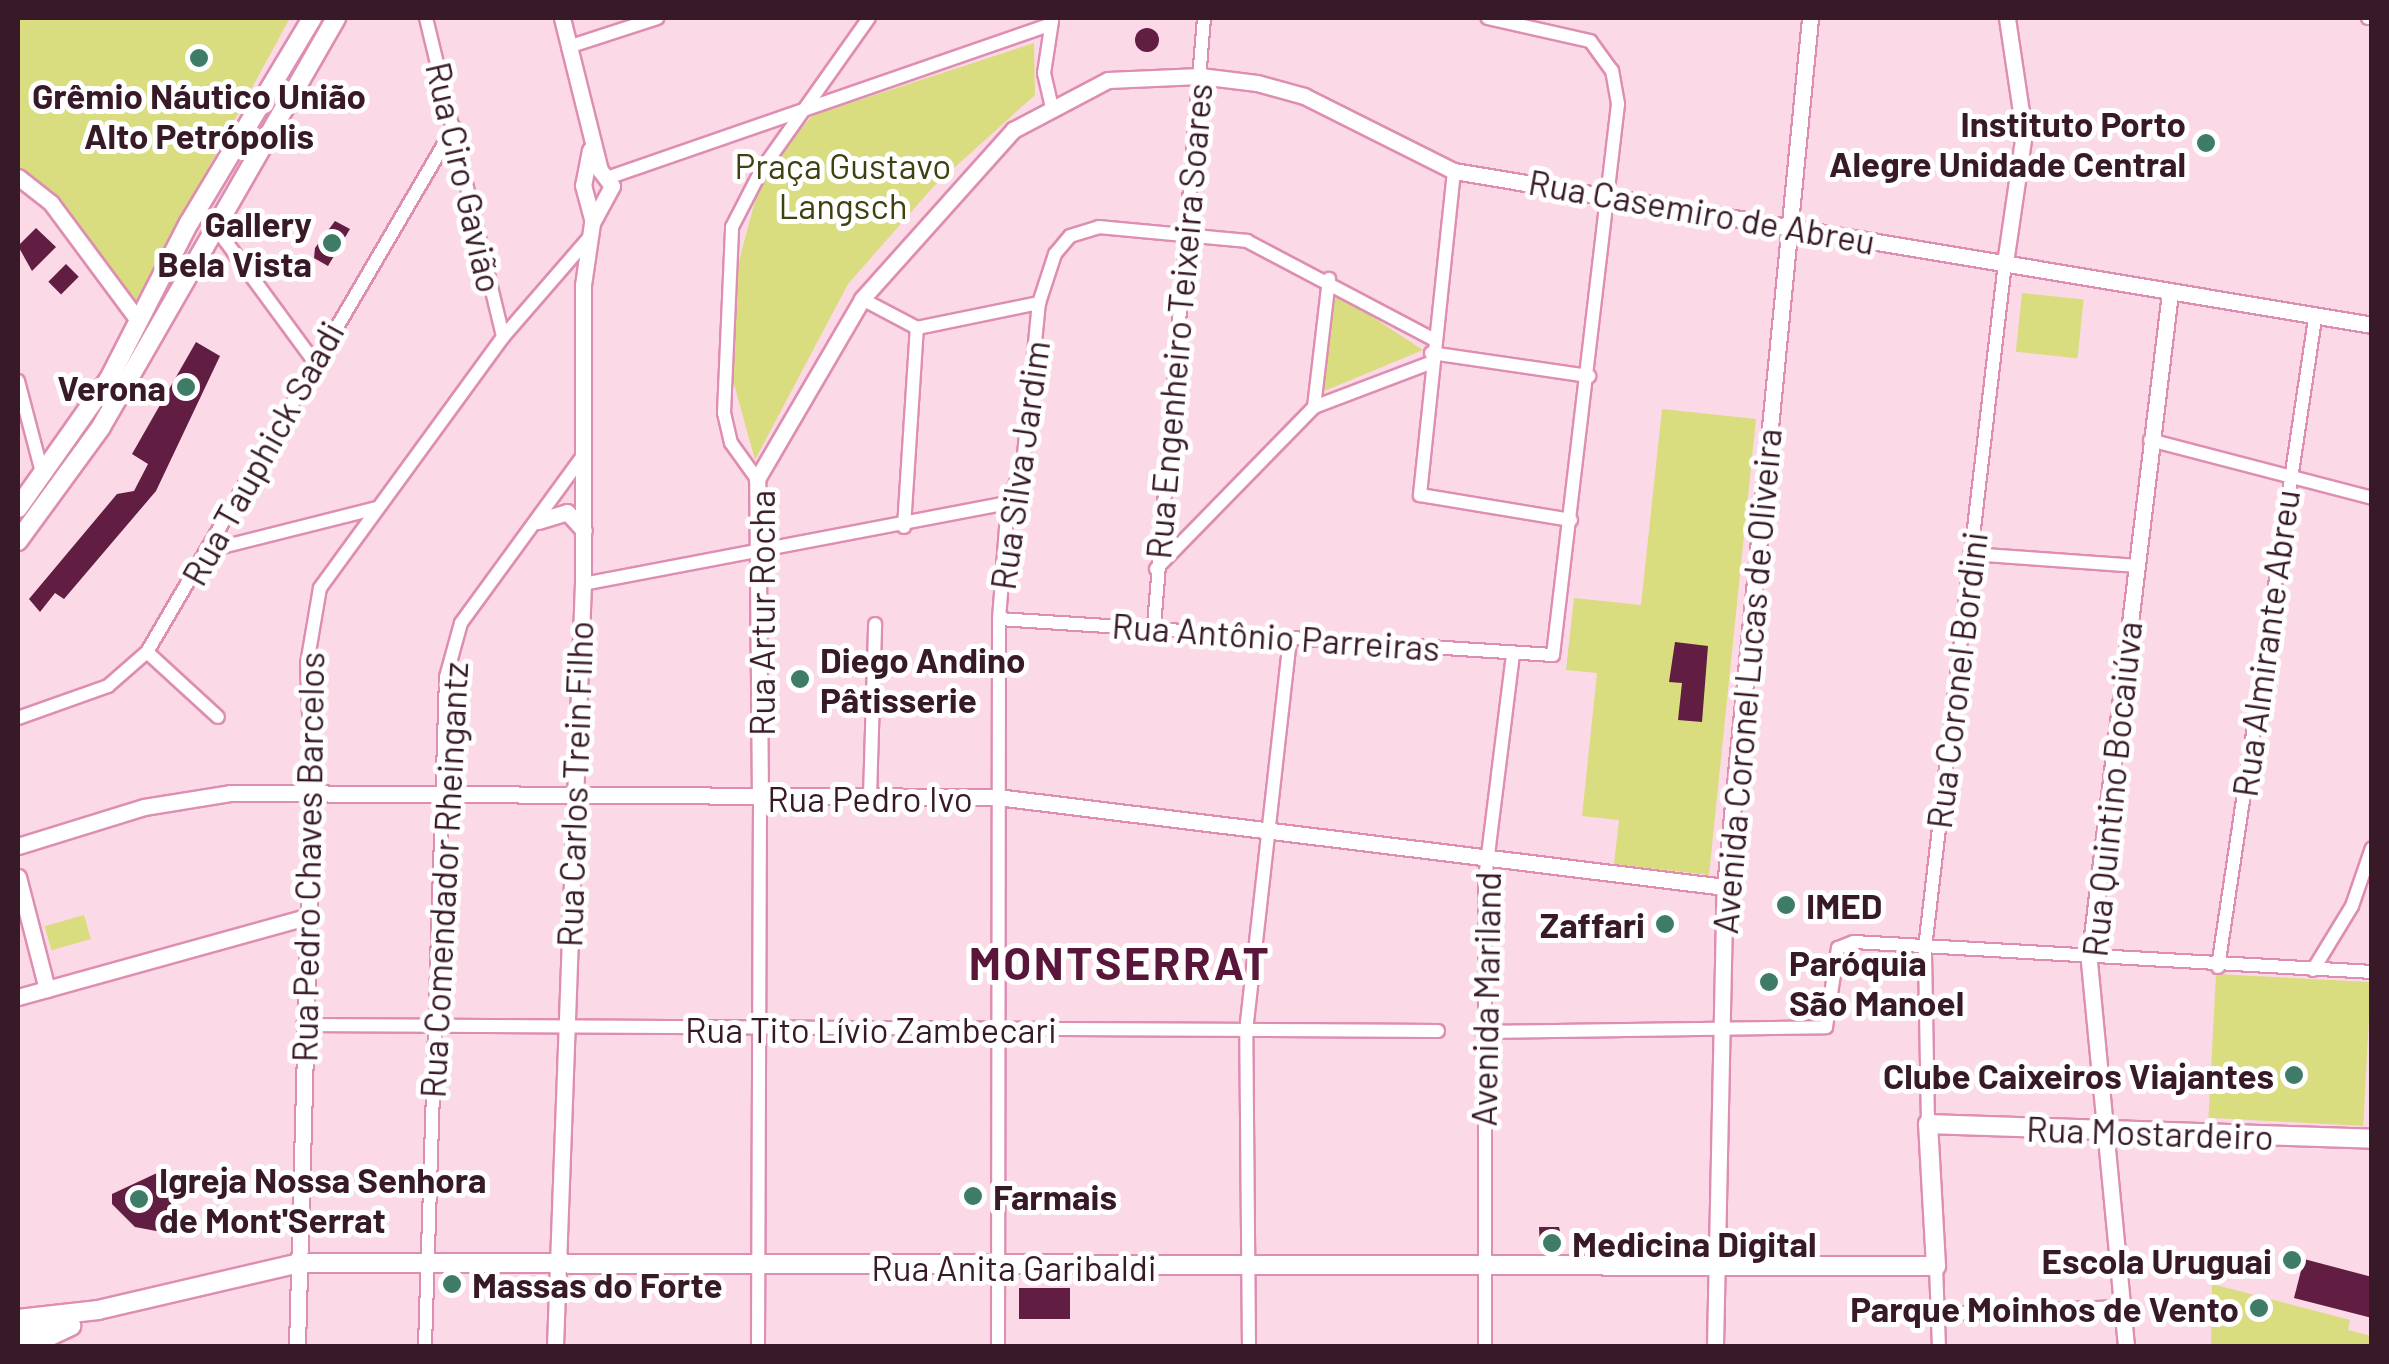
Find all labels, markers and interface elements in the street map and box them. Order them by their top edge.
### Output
marker: Grêmio Náutico União Alto Petrópolis [188,47,210,69]
street label: Rua Ciro Gavião [418,58,512,296]
place label: Grêmio Náutico União Alto Petrópolis [32,74,366,156]
street label: Rua Engenheiro Teixeira Soares [1136,81,1220,561]
place label: Instituto Porto Alegre Unidade Central [1829,102,2186,184]
marker: Instituto Porto Alegre Unidade Central [2195,132,2217,154]
park label: Praça Gustavo Langsch [735,144,951,226]
street label: Rua Casemiro de Abreu [1525,160,1879,262]
place label: Gallery Bela Vista [157,202,312,284]
marker: Gallery Bela Vista [321,232,343,254]
street label: Rua Tauphick Saadi [172,314,352,592]
street label: Rua Silva Jardim [981,338,1057,592]
place label: Verona [57,366,166,408]
marker: Verona [175,376,197,398]
street label: Avenida Coronel Lucas de Oliveira [1703,427,1789,935]
street label: Rua Almirante Abreu [2223,487,2307,799]
street label: Rua Artur Rocha [740,490,782,736]
street label: Rua Coronel Bordini [1917,529,1995,831]
street label: Rua Antônio Parreiras [1111,604,1441,668]
street label: Rua Quintino Bocaiúva [2072,619,2150,959]
street label: Rua Carlos Trein Filho [547,620,601,948]
place label: Diego Andino Pâtisserie [820,638,1025,720]
street label: Rua Pedro Chaves Barcelos [282,651,332,1063]
street label: Rua Comendador Rheingantz [411,661,475,1099]
marker: Diego Andino Pâtisserie [789,668,811,690]
street label: Rua Pedro Ivo [767,777,973,819]
street label: Avenida Mariland [1462,871,1508,1127]
place label: IMED [1806,884,1882,926]
marker: IMED [1775,894,1797,916]
place label: Zaffari [1540,903,1645,945]
marker: Zaffari [1654,913,1676,935]
district label: MONTSERRAT [969,936,1271,990]
place label: Paróquia São Manoel [1789,941,1964,1023]
marker: Paróquia São Manoel [1758,971,1780,993]
street label: Rua Tito Lívio Zambecari [685,1008,1057,1050]
place label: Clube Caixeiros Viajantes [1883,1054,2274,1096]
marker: Clube Caixeiros Viajantes [2283,1064,2305,1086]
street label: Rua Mostardeiro [2026,1107,2274,1157]
place label: Igreja Nossa Senhora de Mont'Serrat [159,1158,486,1240]
place label: Farmais [993,1175,1117,1217]
marker: Farmais [962,1185,984,1207]
marker: Igreja Nossa Senhora de Mont'Serrat [128,1188,150,1210]
place label: Medicina Digital [1572,1222,1816,1264]
marker: Medicina Digital [1541,1232,1563,1254]
place label: Escola Uruguai [2041,1239,2272,1281]
street label: Rua Anita Garibaldi [871,1246,1157,1288]
marker: Escola Uruguai [2281,1249,2303,1271]
place label: Massas do Forte [472,1263,723,1305]
marker: Massas do Forte [441,1273,463,1295]
place label: Parque Moinhos de Vento [1850,1287,2239,1329]
marker: Parque Moinhos de Vento [2248,1297,2270,1319]

